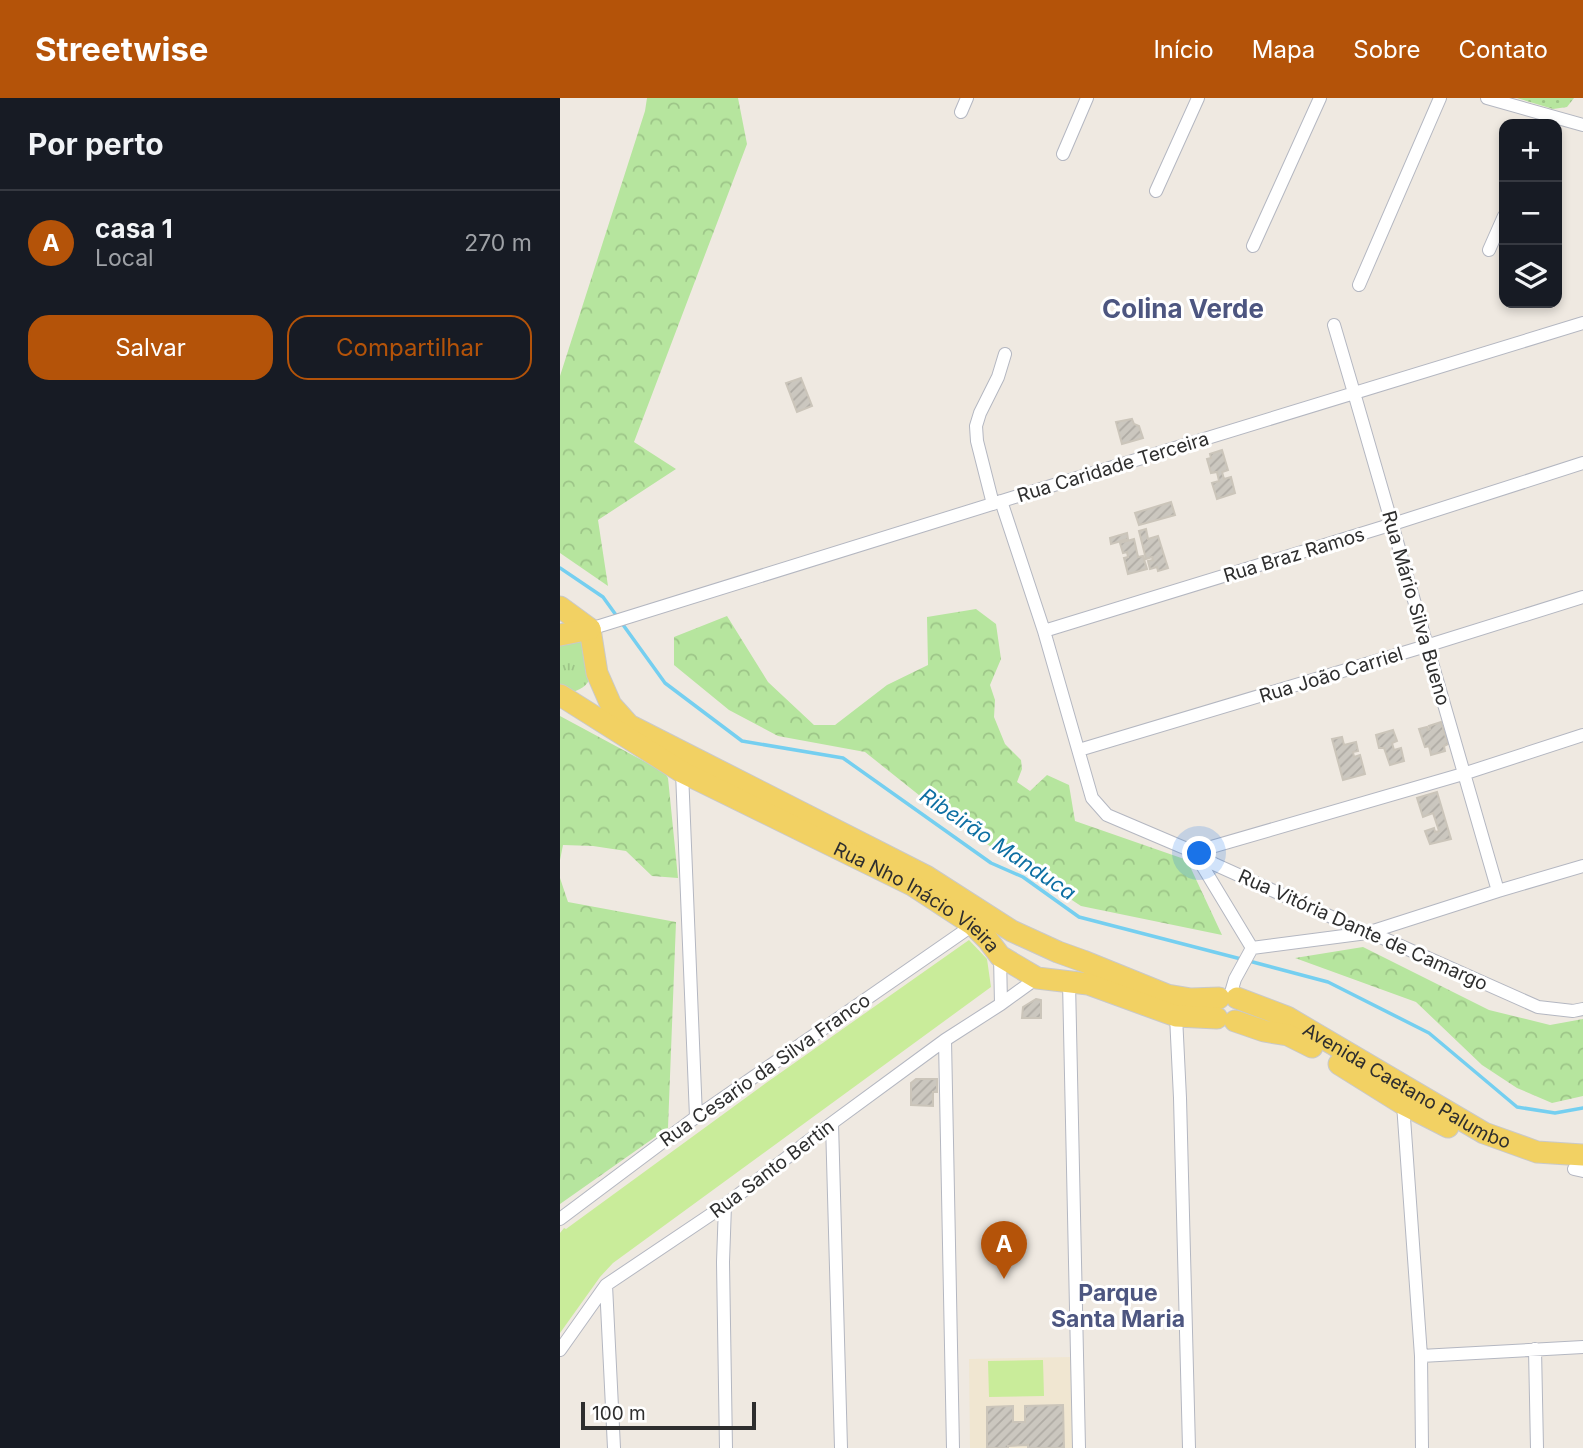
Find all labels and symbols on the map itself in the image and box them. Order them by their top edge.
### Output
district label: Colina Verde [1102,293,1264,324]
street label: Rua Caridade Terceira [1014,427,1212,507]
street label: Rua Mário Silva Bueno [1377,508,1455,708]
street label: Rua Braz Ramos [1221,523,1367,587]
street label: Rua João Carriel [1256,642,1406,708]
water label: Ribeirão Manduca [915,783,1081,905]
your location [1182,836,1216,870]
street label: Rua Nho Inácio Vieira [830,837,1005,957]
street label: Rua Vitória Dante de Camargo [1235,864,1491,996]
street label: Rua Cesario da Silva Franco [655,988,875,1152]
street label: Avenida Caetano Palumbo [1299,1018,1514,1153]
street label: Rua Santo Bertin [705,1115,839,1223]
pin: A [981,1221,1027,1279]
district label: Parque Santa Maria [1051,1279,1185,1333]
scale bar [581,1399,756,1431]

